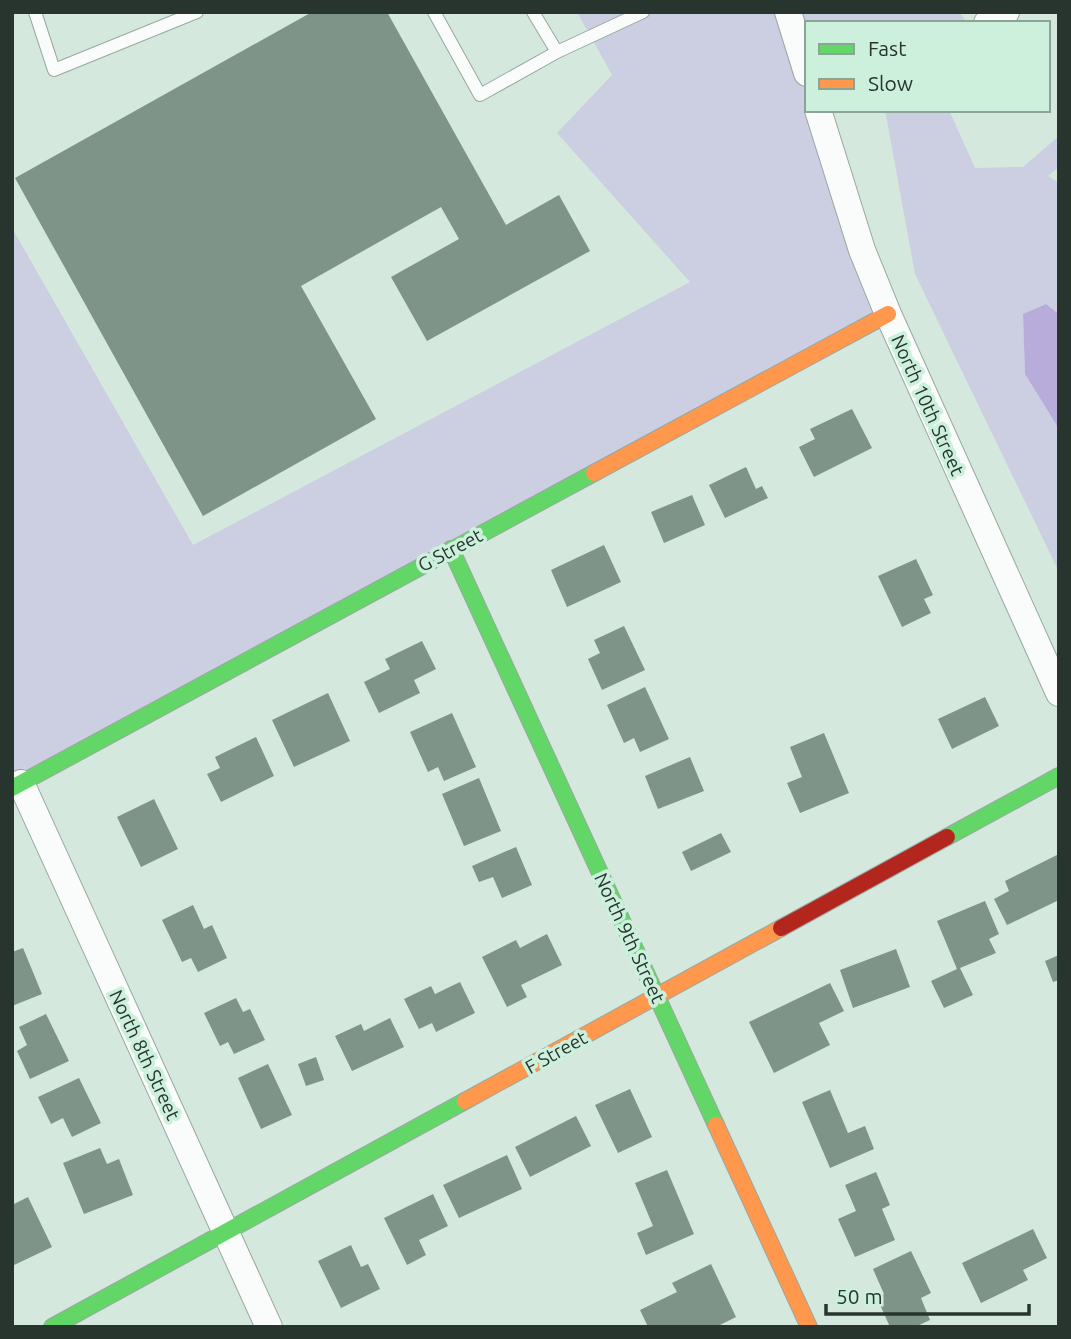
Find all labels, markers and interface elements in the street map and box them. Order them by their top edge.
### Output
legend [805,21,1050,112]
text: Fast [868,36,906,60]
text: Slow [868,71,913,95]
street label: North 10th Street [887,331,969,479]
street label: G Street [414,524,487,576]
street label: North 9th Street [590,869,670,1007]
street label: North 8th Street [105,986,185,1124]
street label: F Street [521,1026,591,1078]
scale bar [826,1272,1029,1316]
text: 50 m [836,1284,883,1308]

